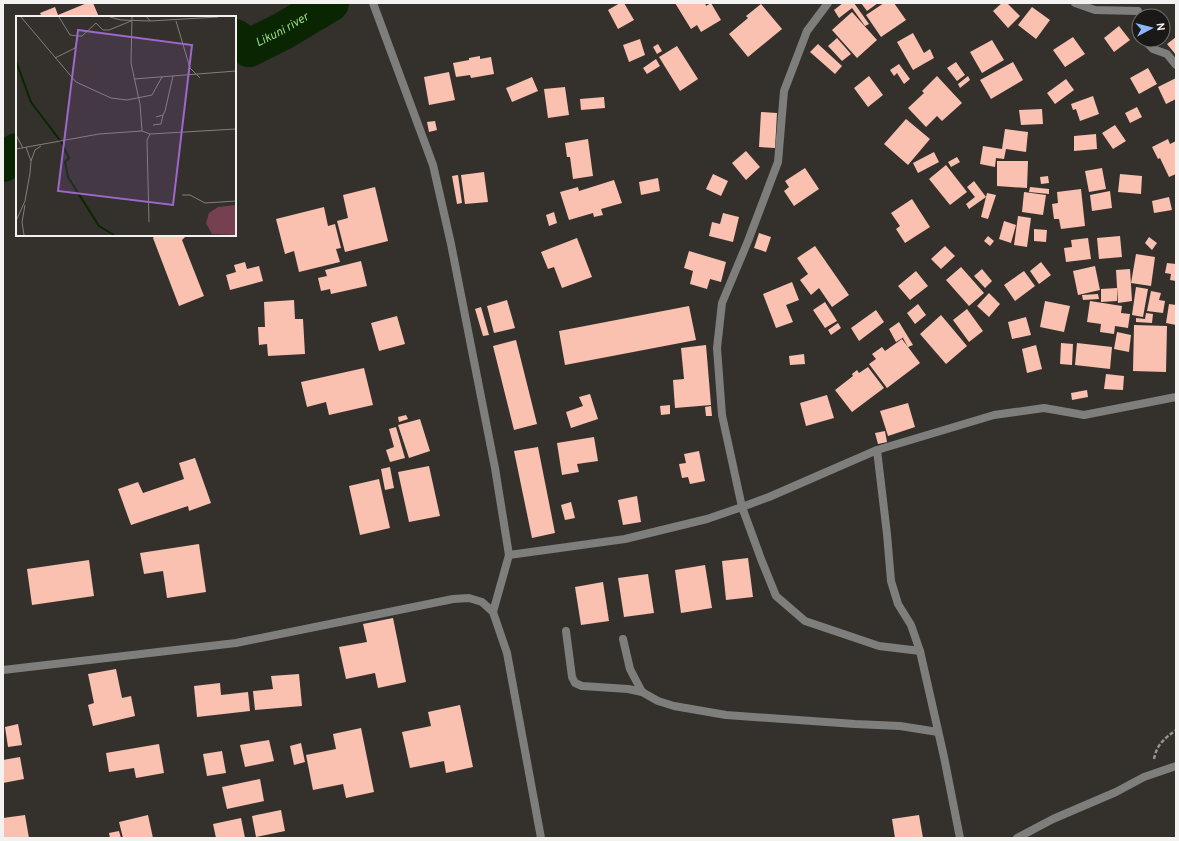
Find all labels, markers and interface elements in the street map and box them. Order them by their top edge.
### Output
north arrow [1131,8,1171,48]
water label: Likuni river [253,9,313,51]
inset map [16,16,236,236]
text: N [1153,22,1167,32]

